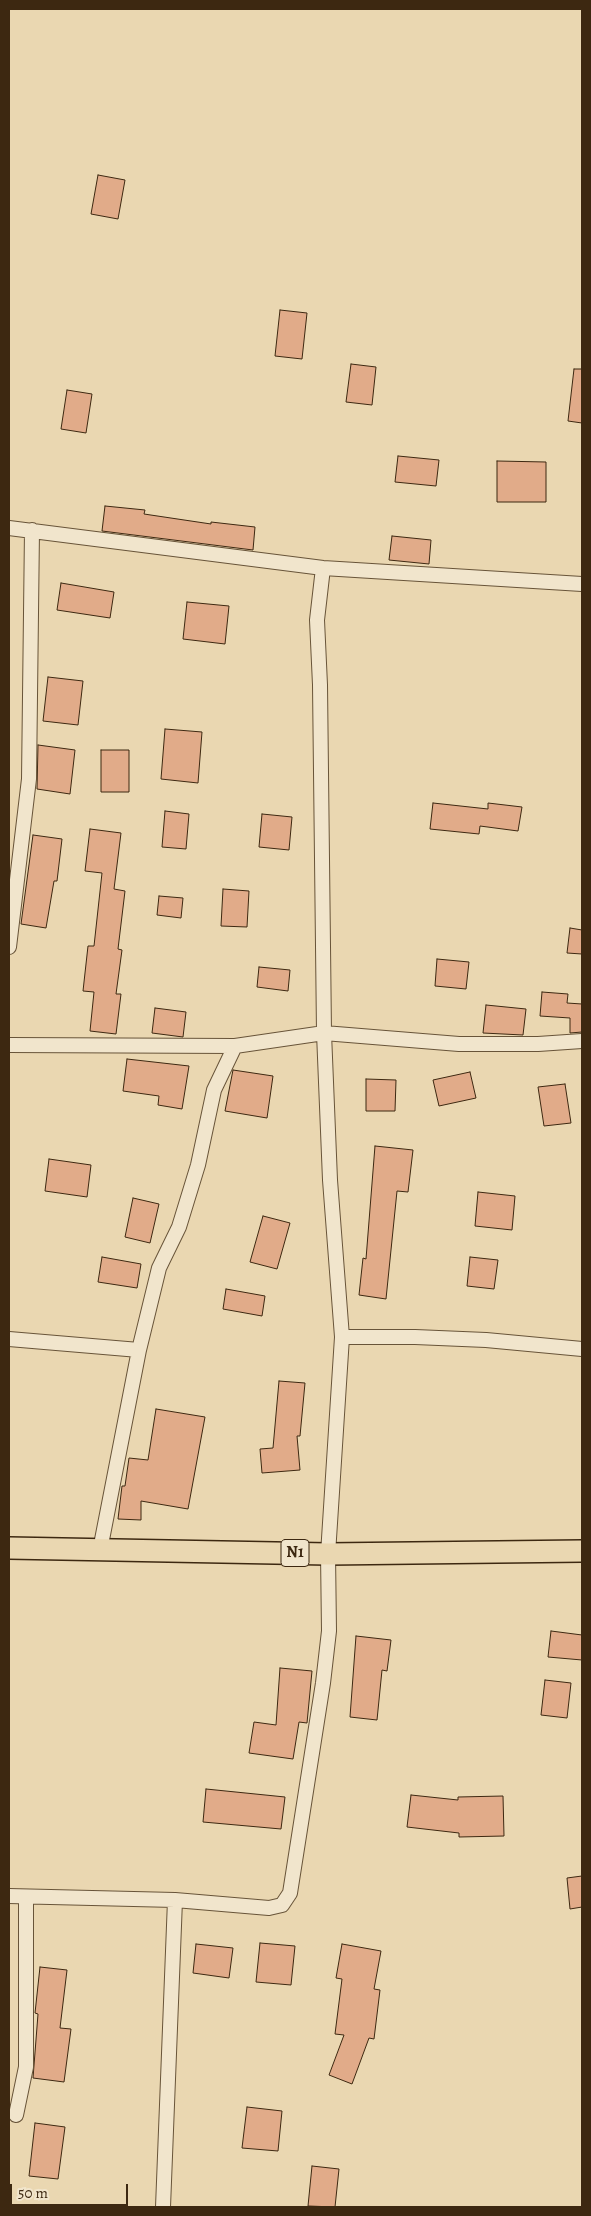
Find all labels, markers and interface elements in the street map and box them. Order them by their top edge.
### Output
road number: N1 [281,1540,309,1566]
scale bar [12,2174,130,2206]
text: 50 m [18,2183,48,2203]

